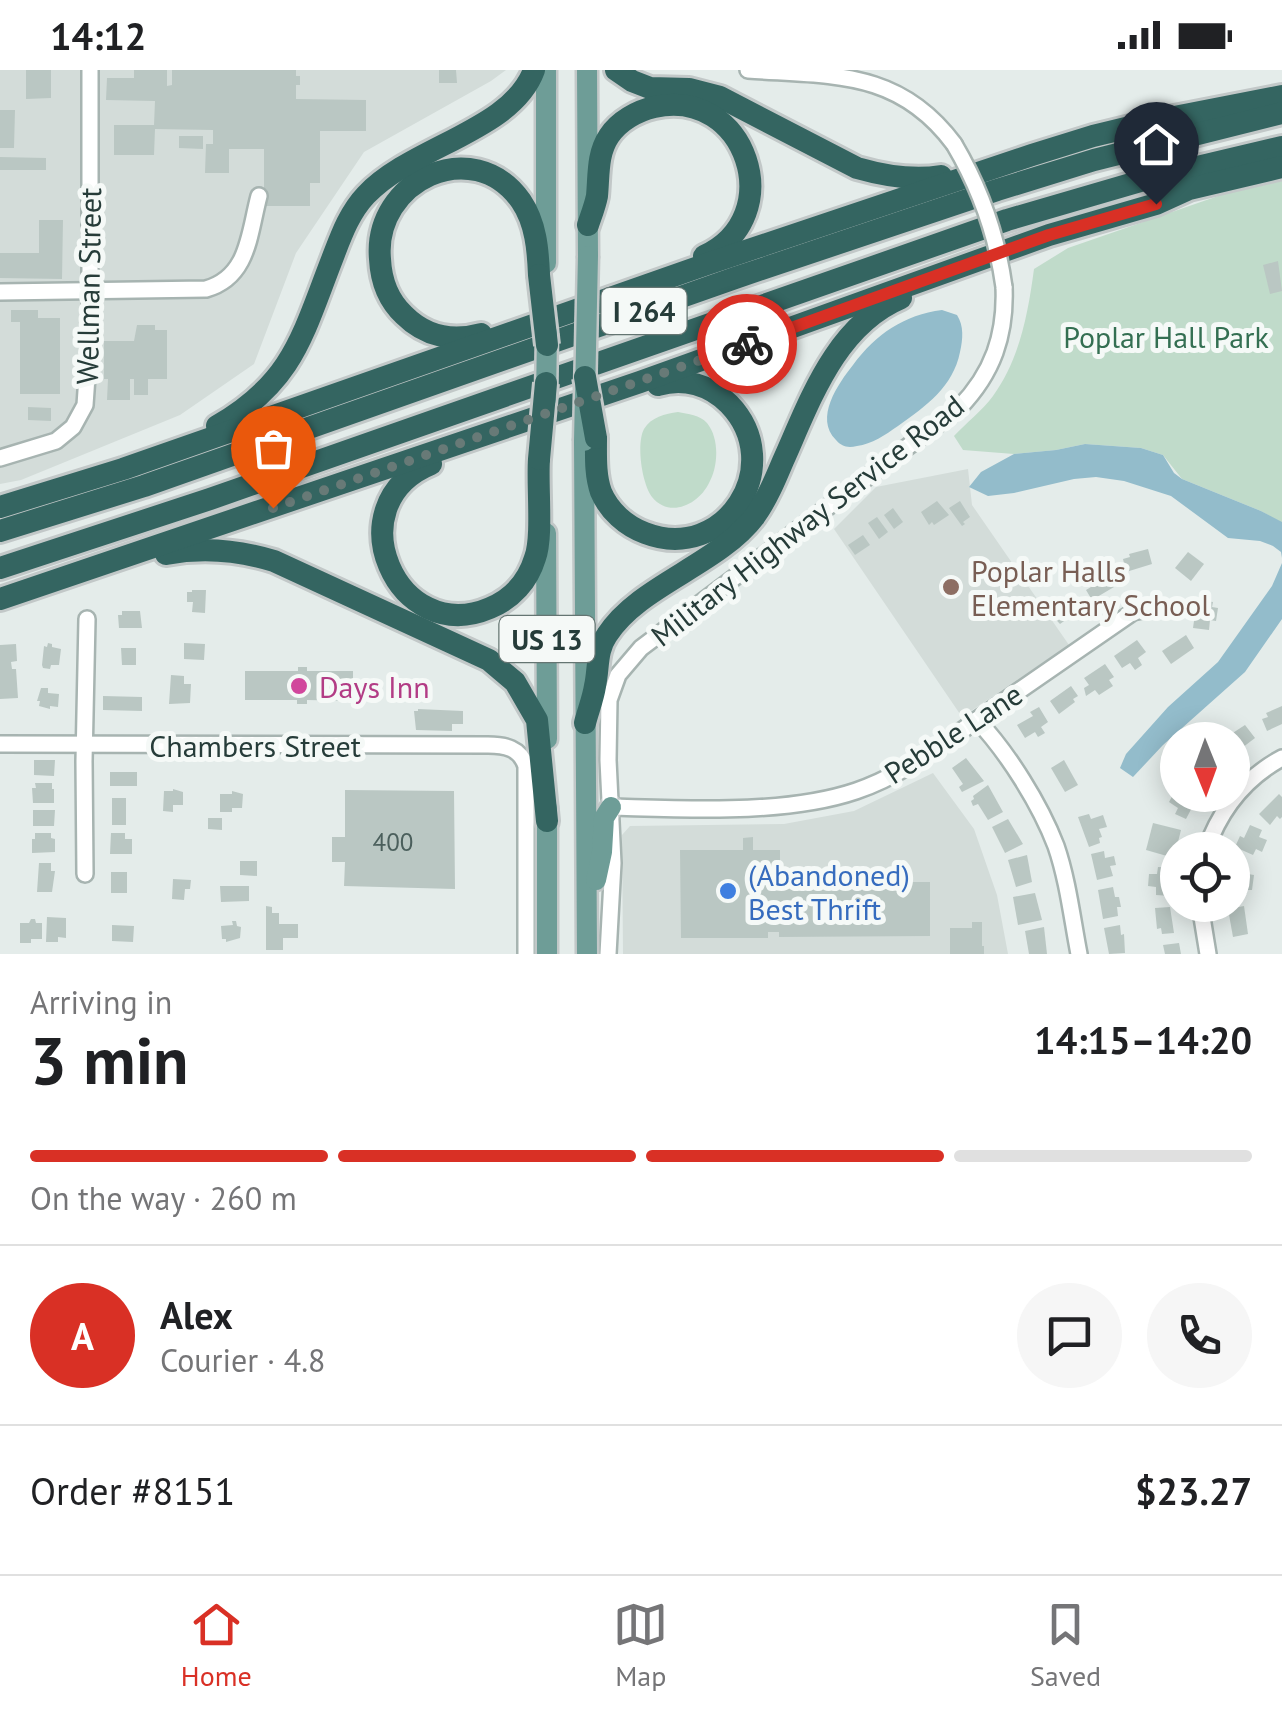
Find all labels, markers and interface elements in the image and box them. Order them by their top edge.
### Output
text: 14:12 [50,11,146,60]
pin [1114,102,1199,205]
icon: home [1129,117,1184,172]
street label: Wellman Street [67,187,109,385]
road number: I 264 [602,288,686,334]
courier [697,294,797,394]
icon: bike [720,317,775,372]
park label: Poplar Hall Park [1063,317,1269,356]
street label: Military Highway Service Road [643,386,971,654]
pin [231,406,316,509]
icon: bag [246,421,301,476]
place label: Poplar Halls Elementary School [971,551,1210,624]
marker: Poplar Halls Elementary School [940,576,962,598]
road number: US 13 [500,616,594,662]
place label: Days Inn [319,667,430,706]
street label: Pebble Lane [877,674,1029,792]
marker: Days Inn [288,675,310,697]
north arrow [1160,722,1250,812]
map controls [1160,722,1250,922]
street label: Chambers Street [149,726,361,765]
house number: 400 [373,826,413,858]
button: locate [1160,832,1250,922]
place label: (Abandoned) Best Thrift [748,855,910,928]
marker: (Abandoned) Best Thrift [717,880,739,902]
text: Arriving in [30,981,172,1023]
text: 14:15–14:20 [1034,1015,1252,1064]
text: 3 min [30,1018,189,1102]
text: On the way · 260 m [30,1177,297,1219]
button: chat [1017,1283,1122,1388]
button: phone [1147,1283,1252,1388]
text: Alex [160,1290,233,1339]
text: A [71,1311,94,1360]
text: Courier · 4.8 [160,1339,326,1381]
text: Order #8151 [30,1466,235,1515]
text: $23.27 [1135,1466,1252,1515]
tab: Home [181,1597,252,1694]
tab: Map [613,1597,668,1694]
tab: Saved [1030,1597,1101,1694]

